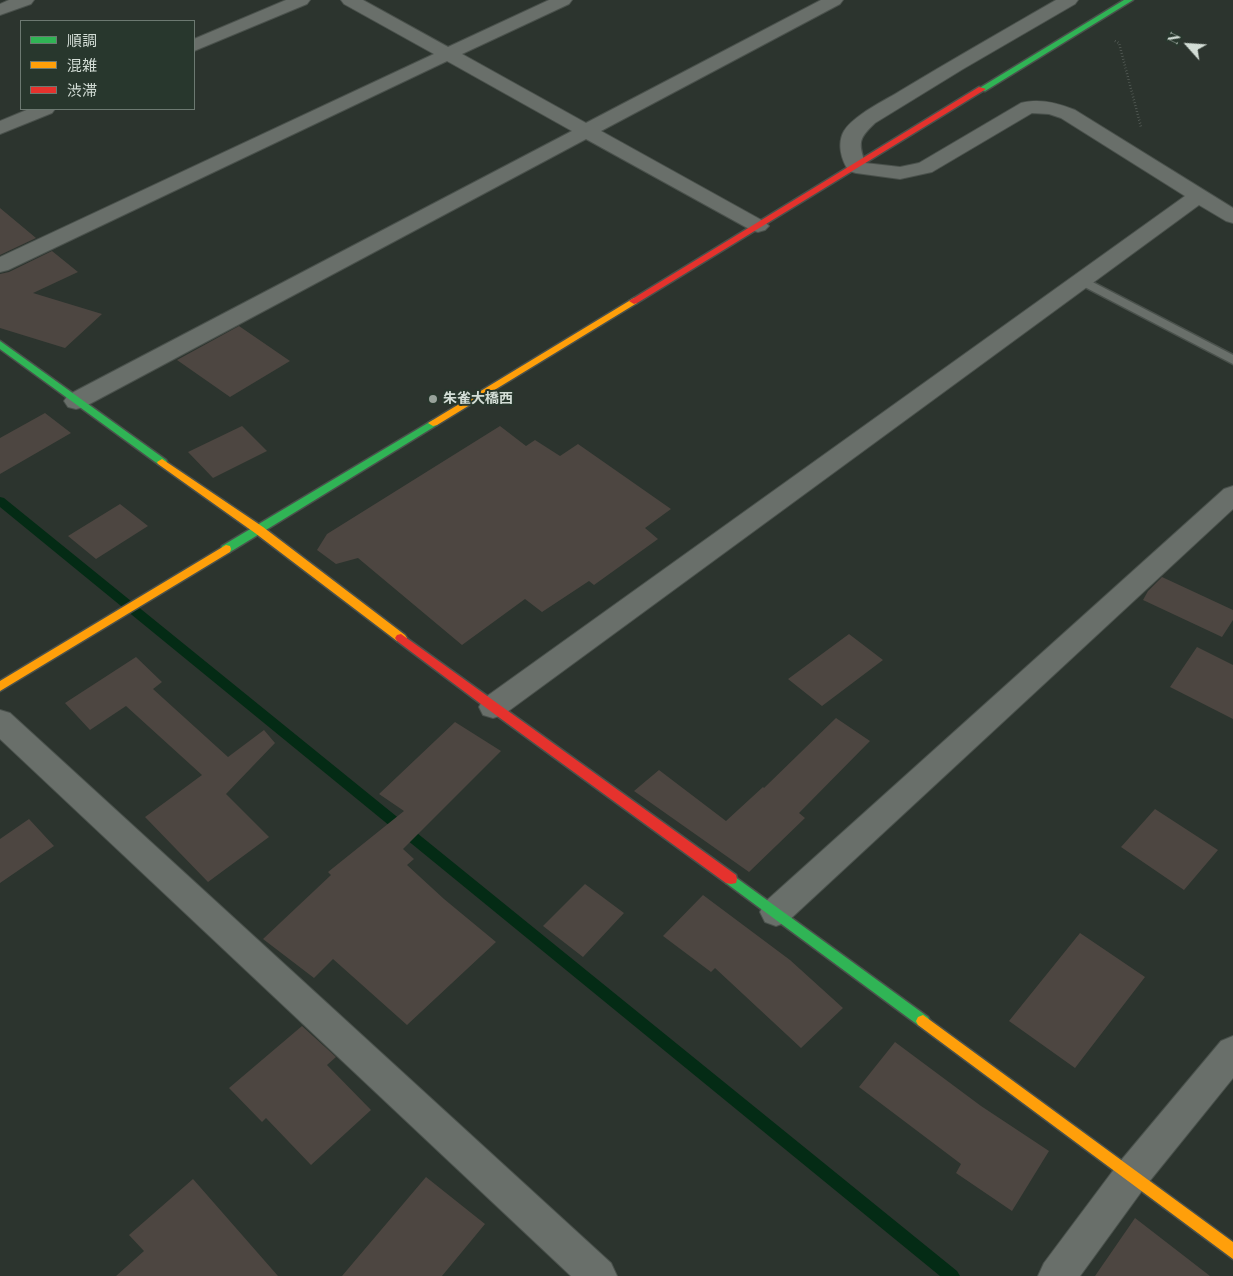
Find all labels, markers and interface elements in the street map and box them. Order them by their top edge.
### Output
legend [20,20,195,110]
north arrow [1163,20,1213,70]
text: 順調 [67,30,97,50]
text: N [1163,30,1185,47]
text: 混雑 [67,55,97,75]
text: 渋滞 [67,80,97,100]
place label: 朱雀大橋西 [443,391,513,407]
marker: 朱雀大橋西 [427,393,439,405]

